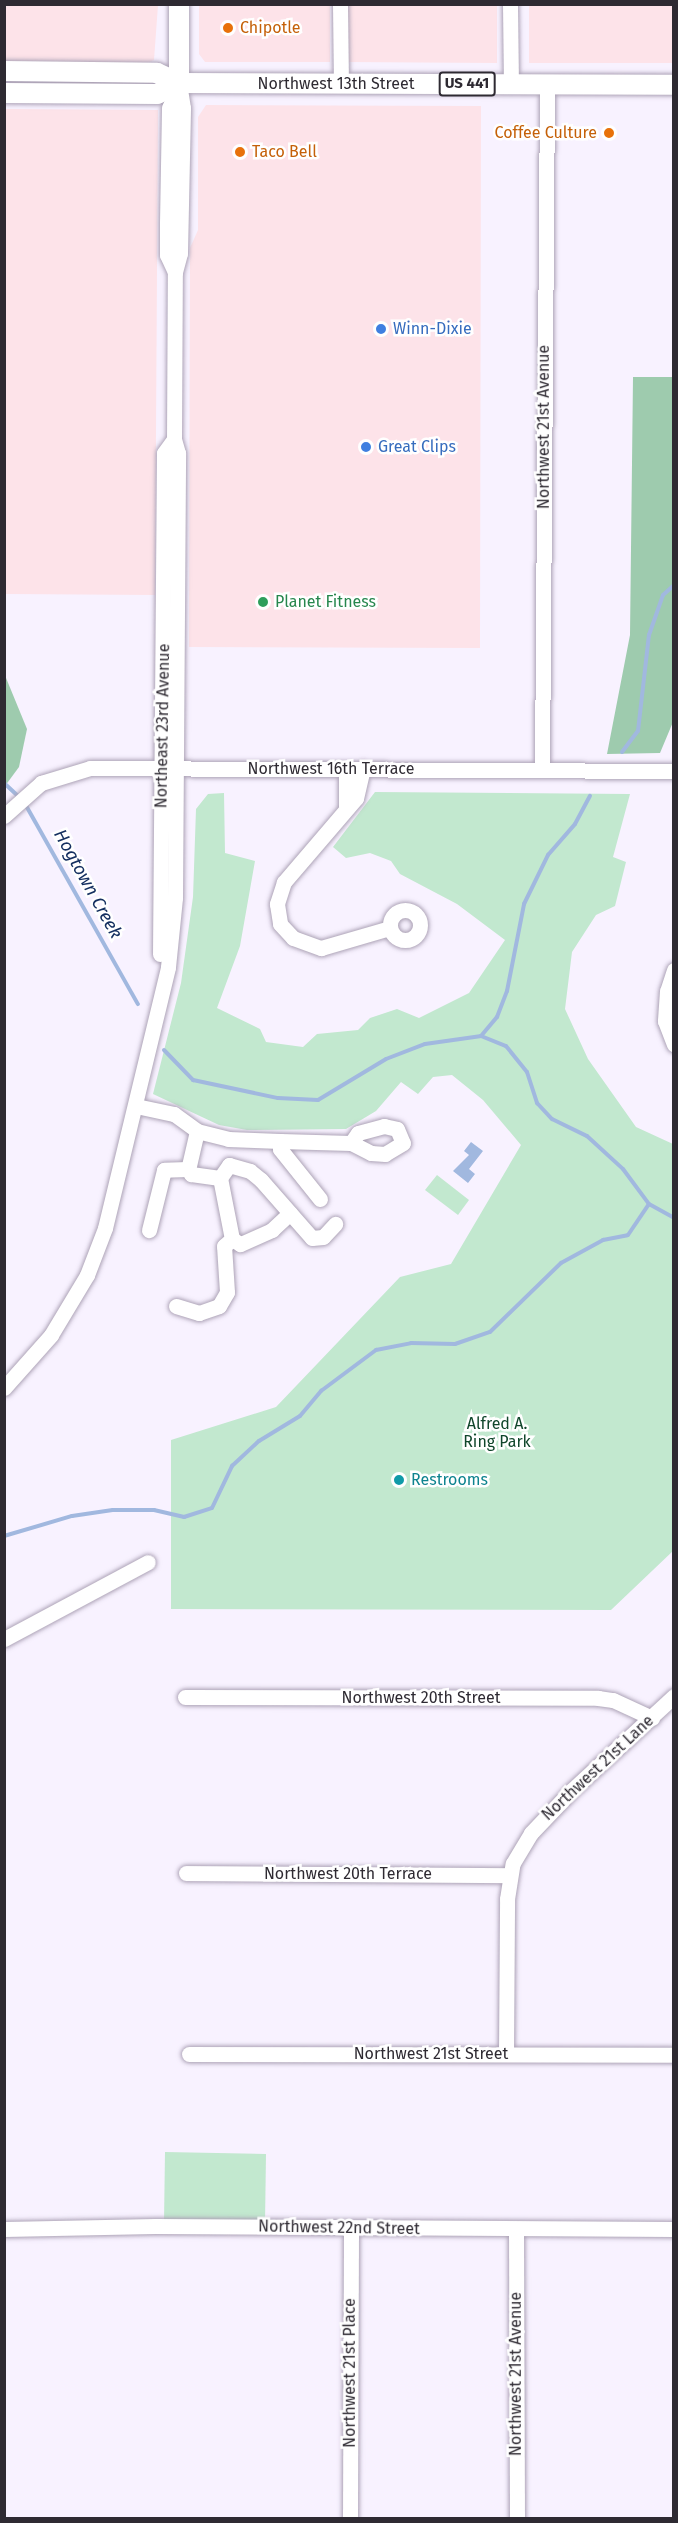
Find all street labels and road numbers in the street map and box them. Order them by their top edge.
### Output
road number: US 441 [438,72,496,96]
street label: Northwest 13th Street [258,74,414,94]
street label: Northwest 21st Avenue [534,345,554,509]
street label: Northeast 23rd Avenue [152,644,174,808]
street label: Northwest 16th Terrace [248,759,414,779]
street label: Northwest 20th Street [342,1688,500,1708]
street label: Northwest 21st Lane [538,1711,658,1825]
street label: Northwest 20th Terrace [264,1864,432,1884]
street label: Northwest 21st Street [354,2044,508,2064]
street label: Northwest 22nd Street [258,2217,420,2239]
street label: Northwest 21st Avenue [506,2292,526,2456]
street label: Northwest 21st Place [340,2298,360,2448]

